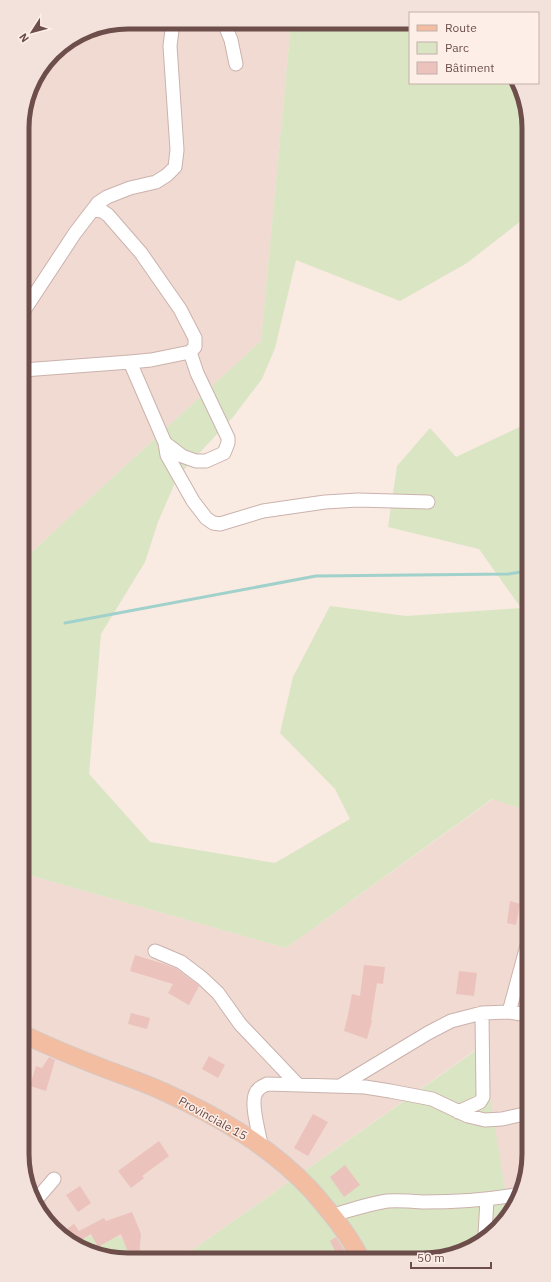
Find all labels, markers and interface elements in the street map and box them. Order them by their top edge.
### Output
north arrow [12,12,52,52]
legend [409,12,539,84]
text: Route [445,20,477,35]
text: N [16,31,32,45]
text: Parc [445,40,469,55]
text: Bâtiment [445,60,495,75]
street label: Provinciale 15 [176,1093,250,1143]
scale bar [411,1244,491,1270]
text: 50 m [417,1250,445,1265]

